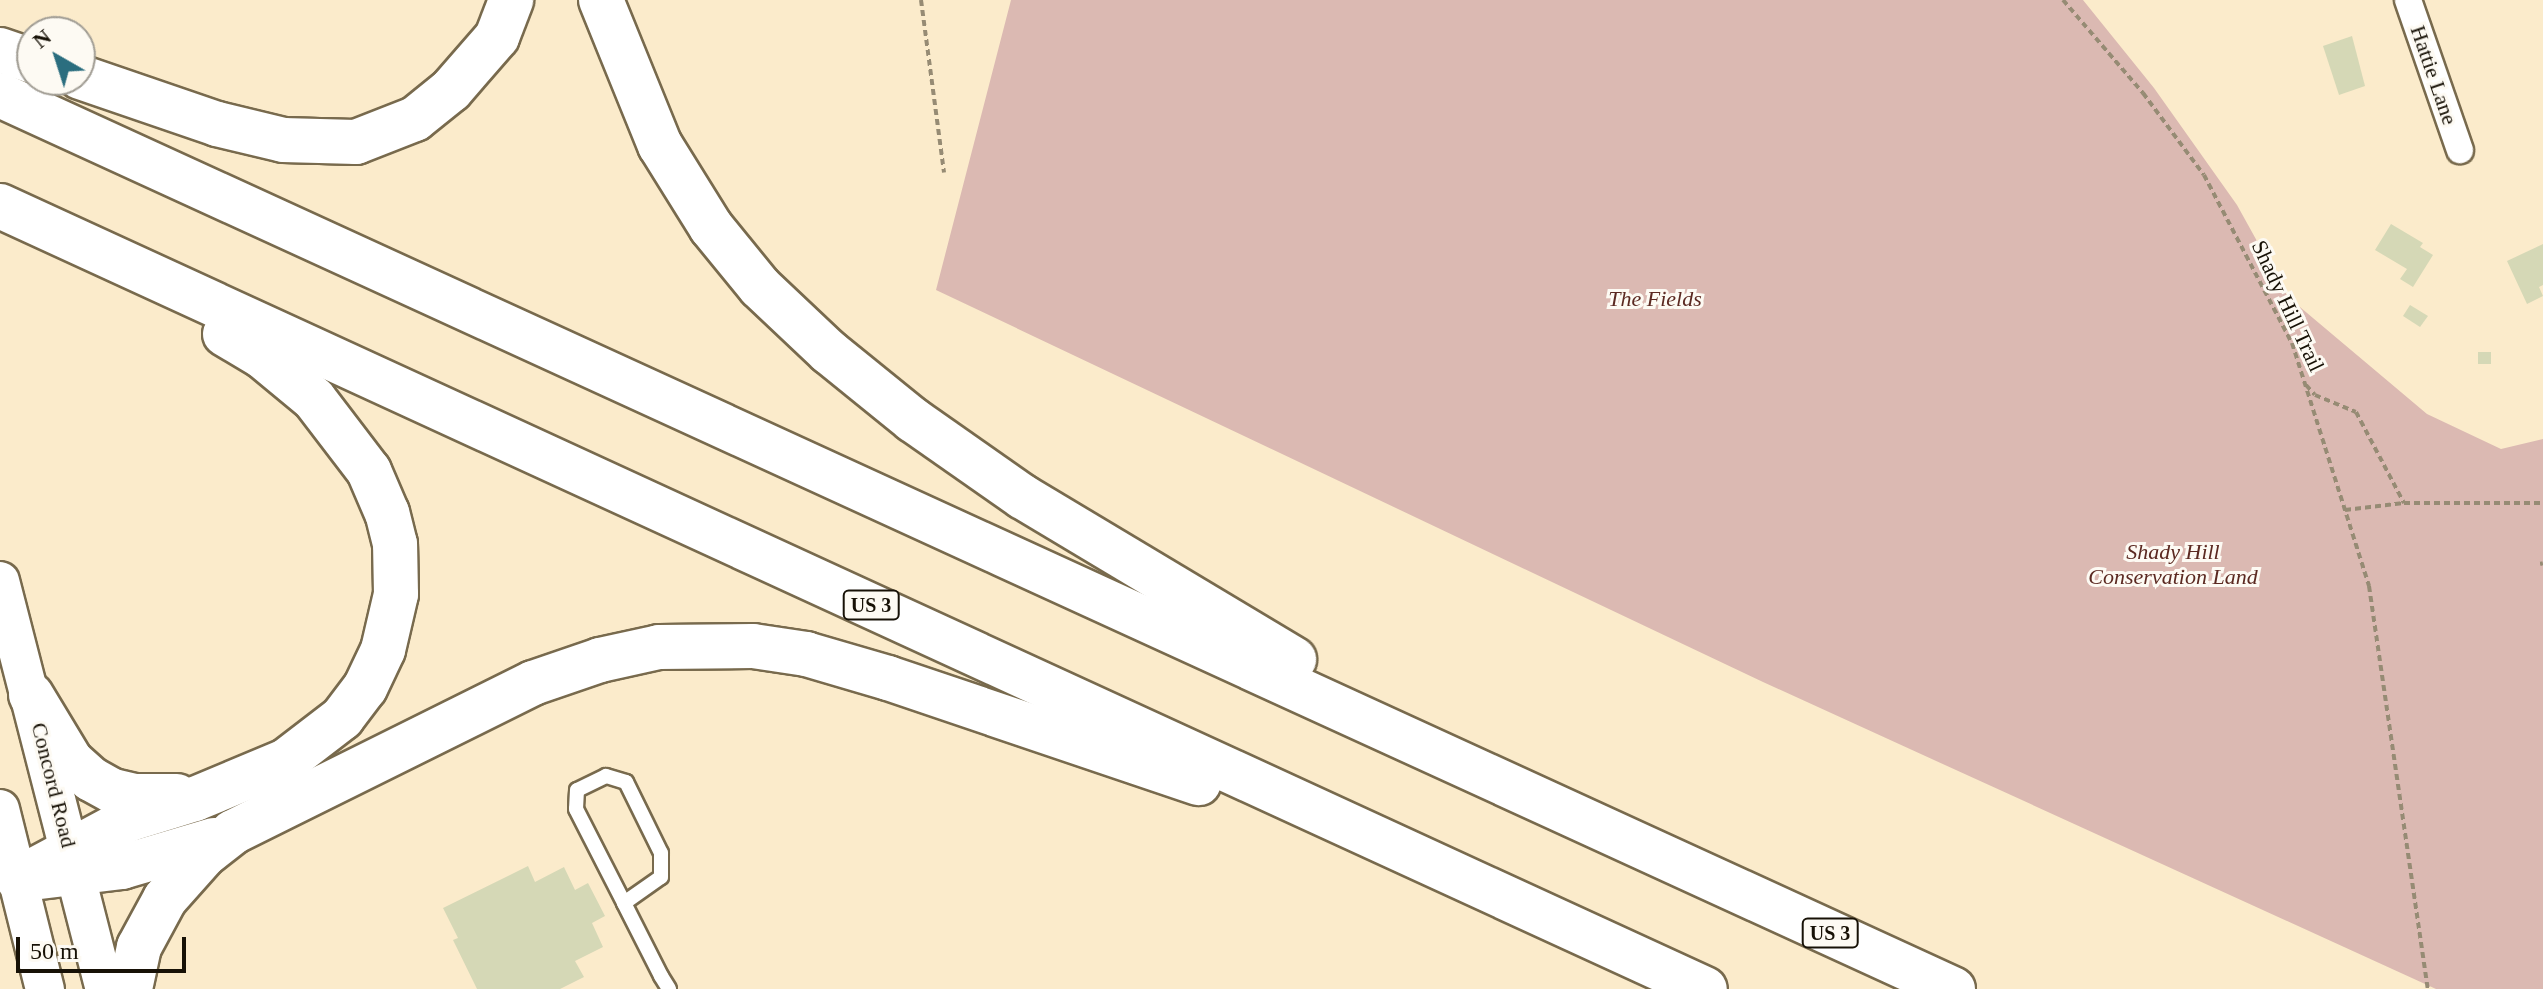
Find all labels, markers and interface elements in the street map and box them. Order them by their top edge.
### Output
north arrow [16,16,96,96]
street label: Hattie Lane [2405,22,2463,128]
text: N [28,24,56,53]
street label: Shady Hill Trail [2246,236,2330,376]
park label: The Fields [1608,286,1702,312]
park label: Shady Hill Conservation Land [2088,538,2258,590]
road number: US 3 [841,589,901,621]
street label: Concord Road [26,720,82,850]
road number: US 3 [1800,917,1860,949]
scale bar [20,921,190,971]
text: 50 m [30,938,79,964]

